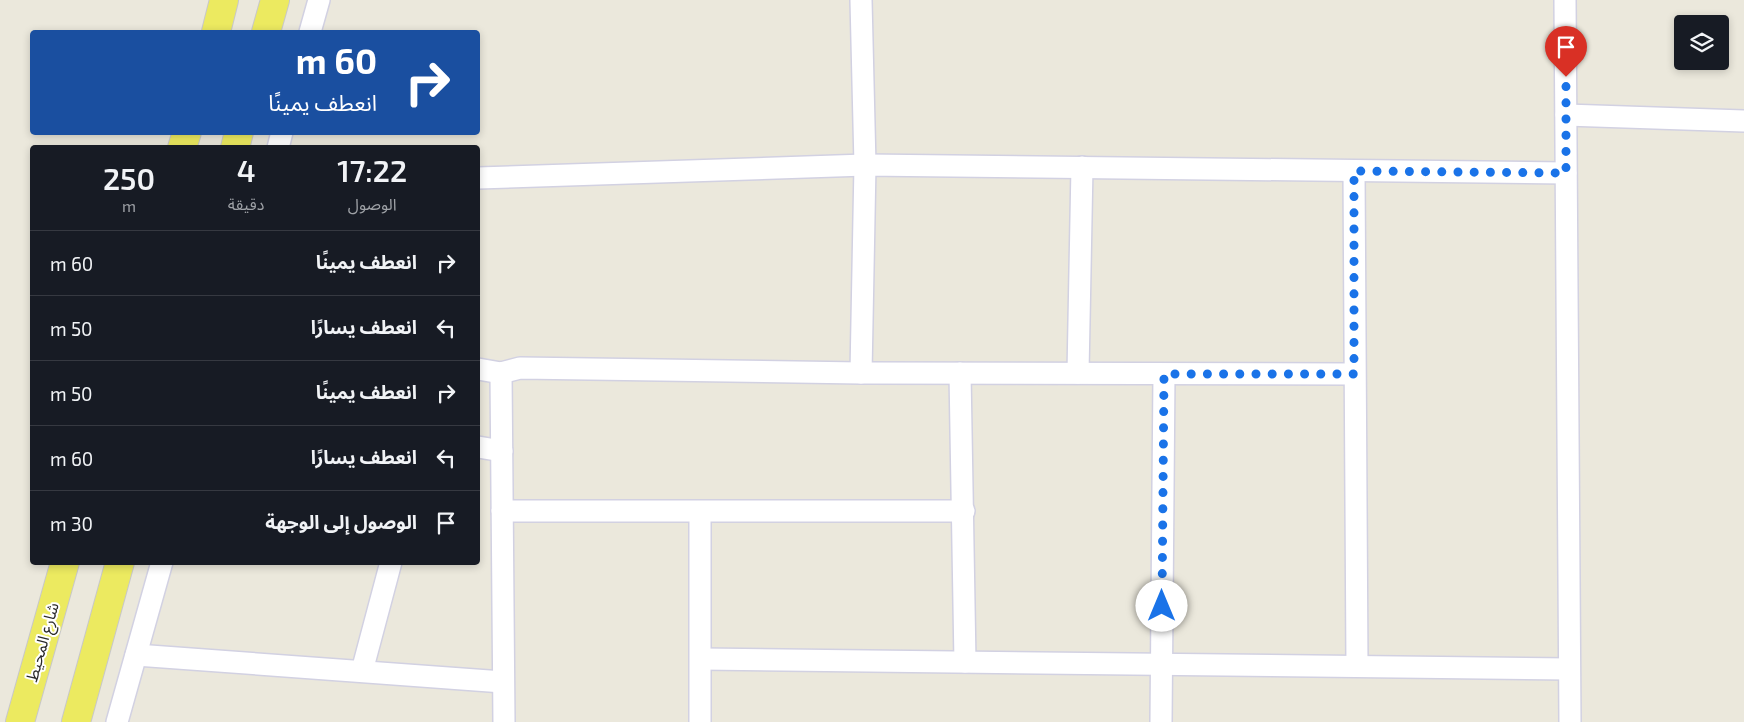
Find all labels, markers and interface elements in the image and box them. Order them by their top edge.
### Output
map controls [1674,15,1729,70]
button: layers [1674,15,1729,70]
pin [1545,26,1587,77]
icon: arrive [1552,33,1580,61]
text: 60 m [296,39,377,81]
icon: right [395,50,460,115]
text: انعطف يمينًا [268,89,377,115]
text: 4 [237,152,256,188]
text: 17:22 [337,152,407,188]
text: 250 [103,160,155,196]
text: دقيقة [228,194,264,213]
text: الوصول [348,194,396,213]
text: m [122,196,136,215]
icon: right [432,249,460,277]
text: انعطف يمينًا [316,250,417,273]
text: 60 m [50,252,93,275]
icon: left [432,314,460,342]
text: انعطف يسارًا [311,315,417,338]
text: 50 m [50,317,93,340]
icon: right [432,379,460,407]
text: انعطف يمينًا [316,380,417,403]
text: 50 m [50,382,93,405]
icon: left [432,444,460,472]
text: انعطف يسارًا [311,445,417,468]
text: 60 m [50,447,93,470]
icon: arrive [432,509,460,537]
text: الوصول إلى الوجهة [265,510,417,533]
text: 30 m [50,512,93,535]
position arrow [1135,579,1187,631]
street label: شارع المحيط [21,600,66,685]

